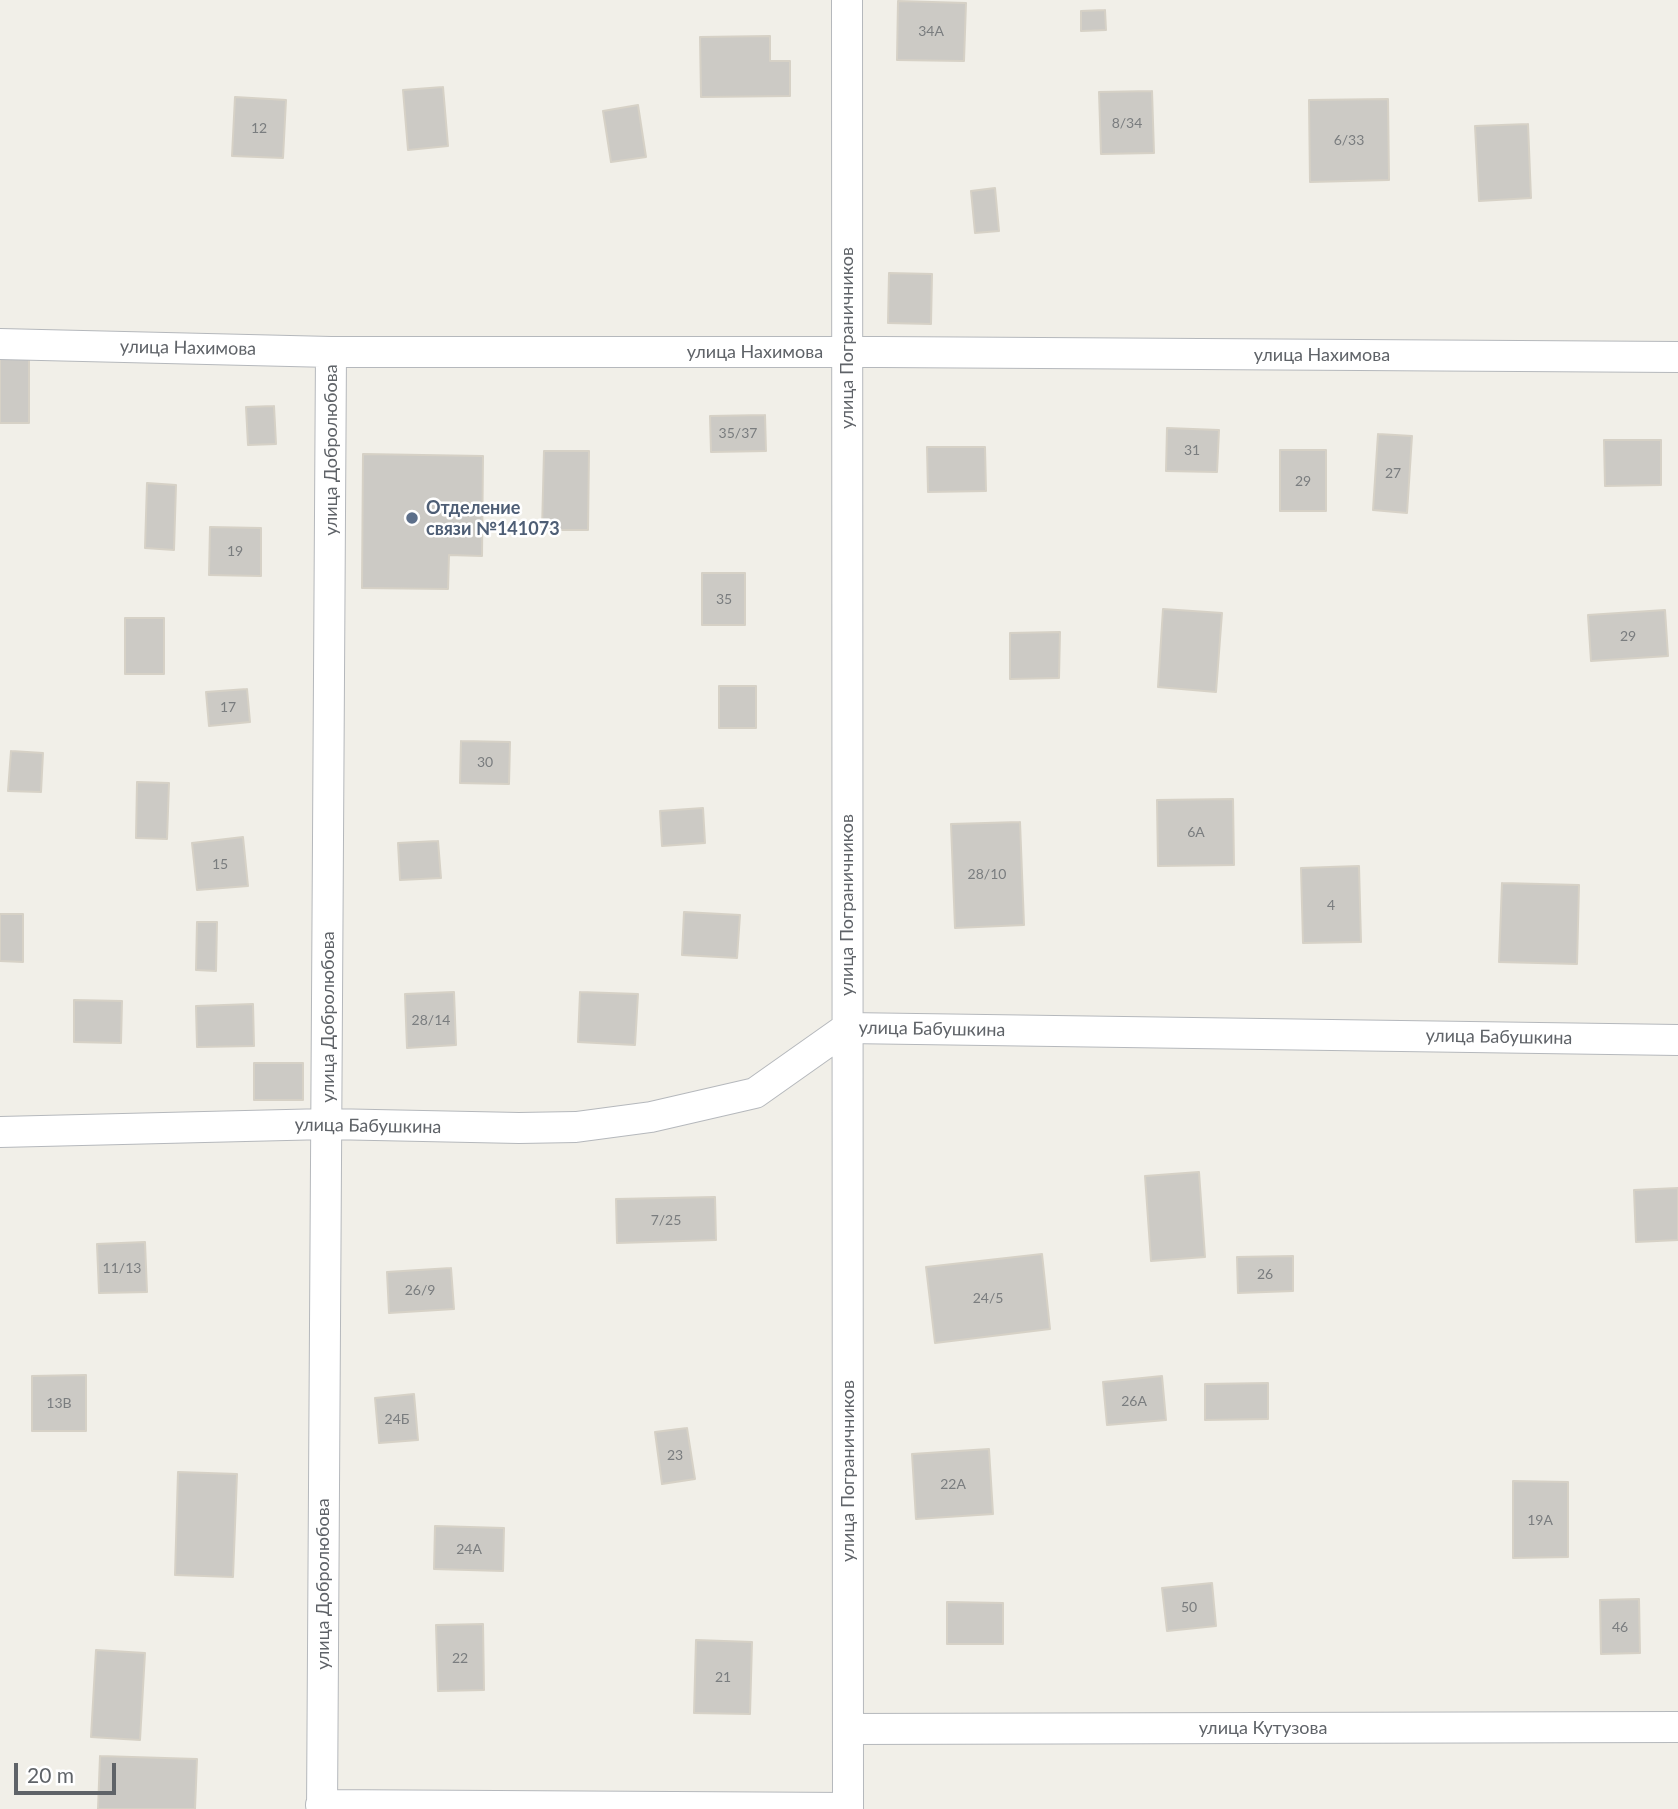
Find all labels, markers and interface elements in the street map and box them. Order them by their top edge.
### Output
house number: 34А [918,23,944,39]
house number: 8/34 [1112,115,1142,131]
house number: 12 [251,120,267,136]
house number: 6/33 [1334,132,1364,148]
street label: улица Пограничников [836,247,858,429]
street label: улица Нахимова [120,336,256,360]
street label: улица Нахимова [687,341,823,363]
street label: улица Нахимова [1254,344,1390,366]
street label: улица Добролюбова [320,364,342,536]
house number: 35/37 [719,425,757,441]
house number: 31 [1184,442,1200,458]
house number: 27 [1385,465,1401,481]
house number: 29 [1295,473,1311,489]
place label: Отделение связи №141073 [426,497,560,540]
marker: Отделение связи №141073 [404,510,420,526]
house number: 19 [227,543,243,559]
house number: 35 [716,591,732,607]
house number: 29 [1620,628,1636,644]
house number: 17 [220,699,236,715]
house number: 30 [477,754,493,770]
street label: улица Пограничников [836,814,858,996]
house number: 6А [1187,824,1205,840]
house number: 15 [212,856,228,872]
house number: 28/10 [968,866,1006,882]
house number: 4 [1327,897,1335,913]
street label: улица Добролюбова [317,931,339,1103]
house number: 28/14 [412,1012,450,1028]
street label: улица Бабушкина [858,1017,1006,1041]
street label: улица Бабушкина [1425,1025,1573,1049]
street label: улица Бабушкина [294,1114,442,1138]
house number: 7/25 [651,1212,681,1228]
house number: 11/13 [103,1260,141,1276]
house number: 26 [1257,1266,1273,1282]
house number: 26/9 [405,1282,435,1298]
house number: 24/5 [973,1290,1003,1306]
street label: улица Пограничников [837,1380,859,1562]
house number: 26А [1121,1393,1147,1409]
house number: 13В [46,1395,72,1411]
house number: 24Б [385,1411,409,1427]
house number: 23 [667,1447,683,1463]
house number: 22А [940,1476,966,1492]
street label: улица Добролюбова [312,1498,334,1670]
house number: 19А [1527,1512,1553,1528]
house number: 24А [456,1541,482,1557]
house number: 50 [1181,1599,1197,1615]
house number: 46 [1612,1619,1628,1635]
house number: 22 [452,1650,468,1666]
house number: 21 [715,1669,731,1685]
street label: улица Кутузова [1199,1717,1327,1739]
scale bar [18,1750,119,1794]
text: 20 m [27,1762,74,1787]

